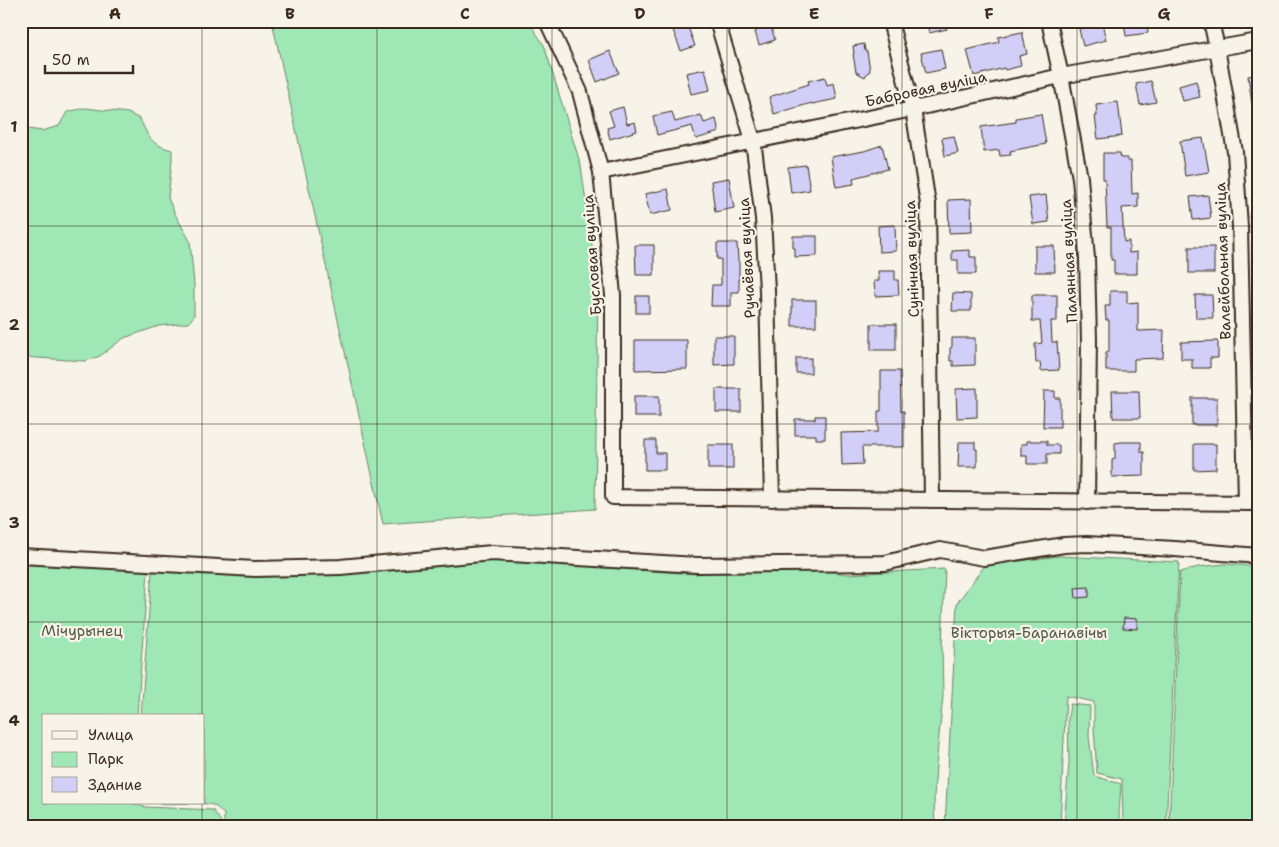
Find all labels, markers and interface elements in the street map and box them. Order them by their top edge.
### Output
text: A [109,3,121,24]
text: B [285,3,295,24]
text: C [460,3,470,24]
text: D [634,3,646,24]
text: E [809,3,819,24]
text: F [984,3,994,24]
text: G [1158,3,1171,24]
scale bar [45,42,132,74]
text: 50 m [52,50,90,70]
street label: Бабровая вуліца [863,66,989,112]
text: 1 [10,116,18,137]
street label: Валейбольная вуліца [1210,181,1236,340]
street label: Бусловая вуліца [578,193,606,316]
street label: Ручаёвая вуліца [734,196,760,319]
street label: Палянная вуліца [1056,198,1082,323]
street label: Сунічная вуліца [900,199,924,318]
text: 2 [8,314,20,335]
text: 3 [8,512,20,533]
park label: Мічурынец [41,621,123,641]
park label: Вікторыя-Баранавічы [951,623,1107,643]
text: 4 [8,710,20,731]
legend [42,714,205,804]
text: Улица [88,725,134,745]
text: Парк [88,749,124,769]
text: Здание [88,775,142,795]

